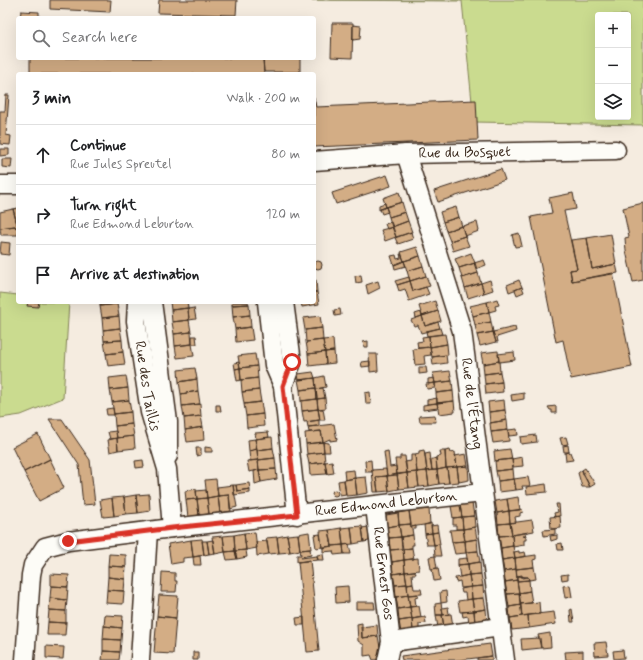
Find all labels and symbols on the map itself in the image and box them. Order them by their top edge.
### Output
street label: Rue du Bosquet [418,142,511,164]
street label: Rue des Taillis [129,340,165,434]
route start [283,353,301,371]
street label: Rue de l'Étang [456,357,487,451]
street label: Rue Edmond Leburton [314,486,458,522]
street label: Rue Ernest Gos [368,526,398,622]
route end [59,532,77,550]

